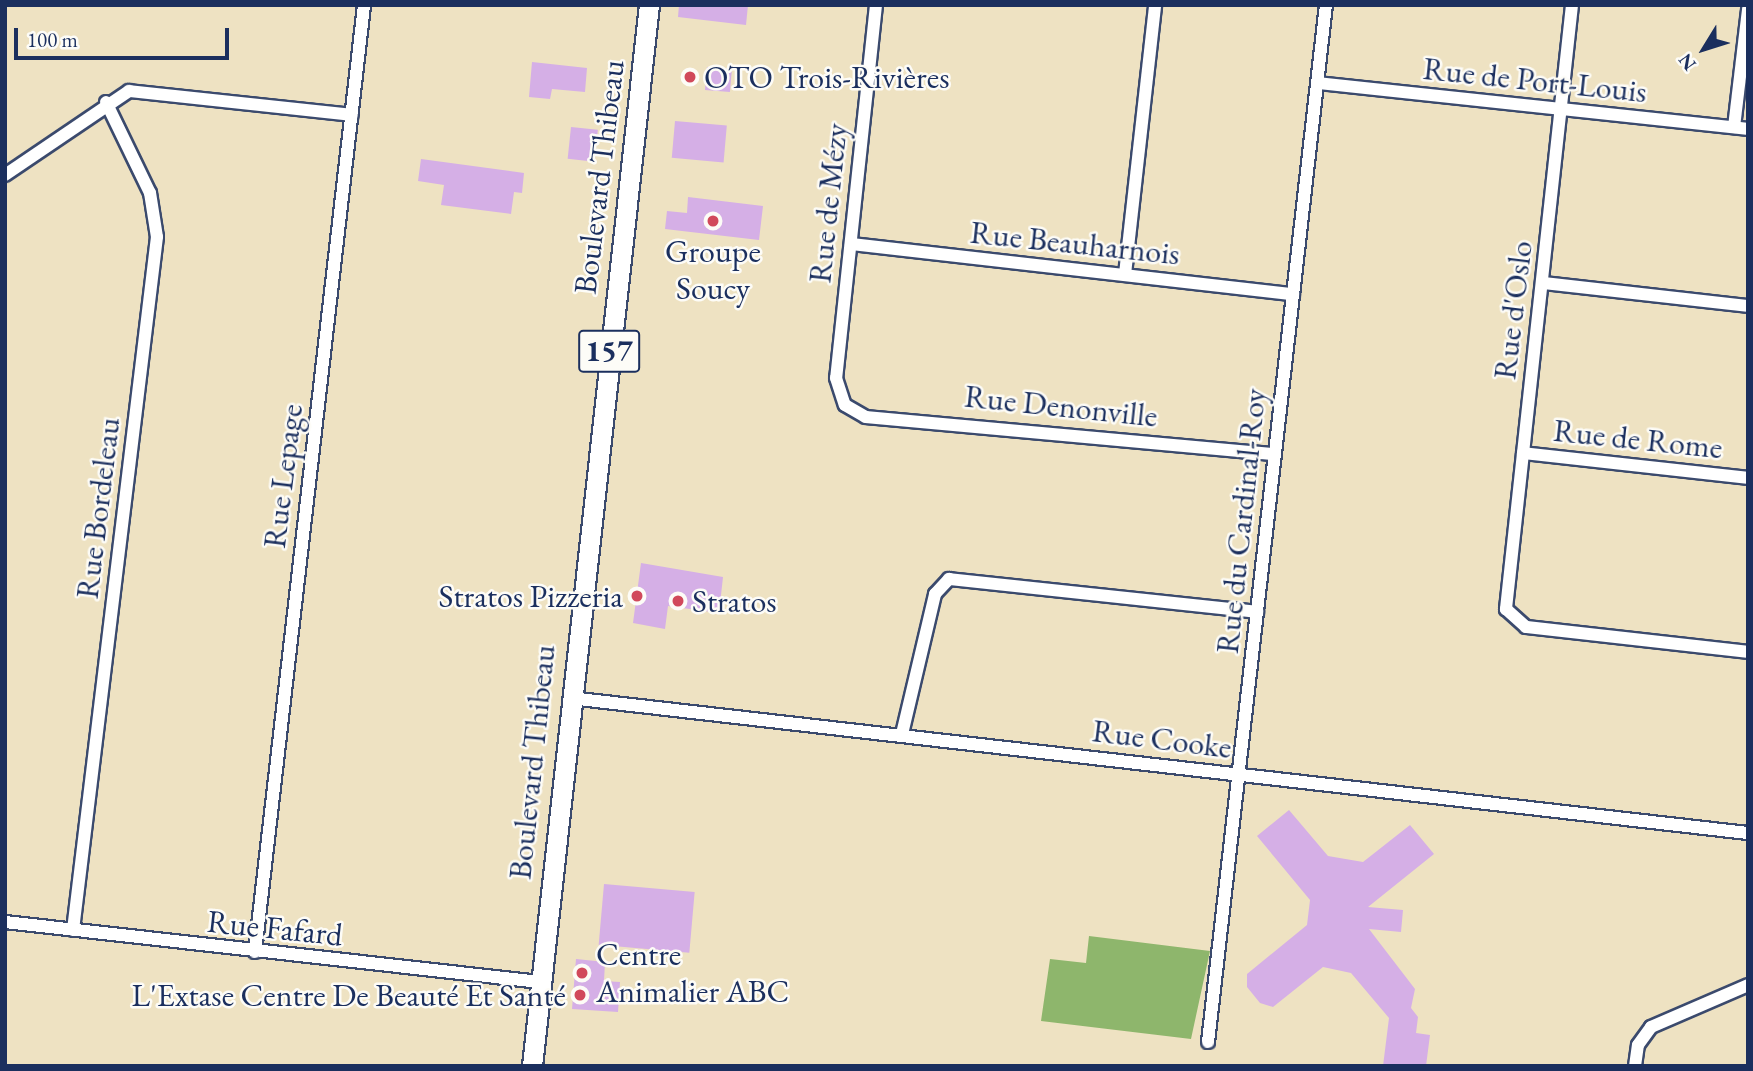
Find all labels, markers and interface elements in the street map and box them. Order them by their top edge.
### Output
scale bar [18,14,233,58]
north arrow [1669,14,1739,84]
text: 100 m [27,26,78,53]
text: N [1672,48,1702,76]
street label: Rue de Port-Louis [1421,49,1649,111]
street label: Boulevard Thibeau [566,58,632,296]
place label: OTO Trois-Rivières [704,58,950,96]
marker: OTO Trois-Rivières [682,69,698,85]
street label: Rue de Mézy [801,121,855,285]
marker: Groupe Soucy [705,213,721,229]
street label: Rue Beauharnois [968,213,1182,273]
place label: Groupe Soucy [665,233,761,308]
street label: Rue d'Oslo [1485,238,1541,382]
road number: 157 [578,324,640,378]
street label: Rue Denonville [963,377,1159,435]
street label: Rue du Cardinal-Roy [1208,387,1274,655]
street label: Rue Lepage [255,402,311,550]
street label: Rue de Rome [1552,411,1724,467]
street label: Rue Bordeleau [68,415,128,601]
place label: Stratos Pizzeria [439,577,623,615]
place label: Stratos [692,582,777,620]
marker: Stratos Pizzeria [629,588,645,604]
marker: Stratos [670,593,686,609]
street label: Boulevard Thibeau [501,643,563,881]
street label: Rue Cooke [1090,711,1234,767]
street label: Rue Fafard [205,902,345,954]
place label: Centre Animalier ABC [596,936,789,1011]
marker: Centre Animalier ABC [574,965,590,981]
place label: L'Extase Centre De Beauté Et Santé [132,976,566,1014]
marker: L'Extase Centre De Beauté Et Santé [572,987,588,1003]

